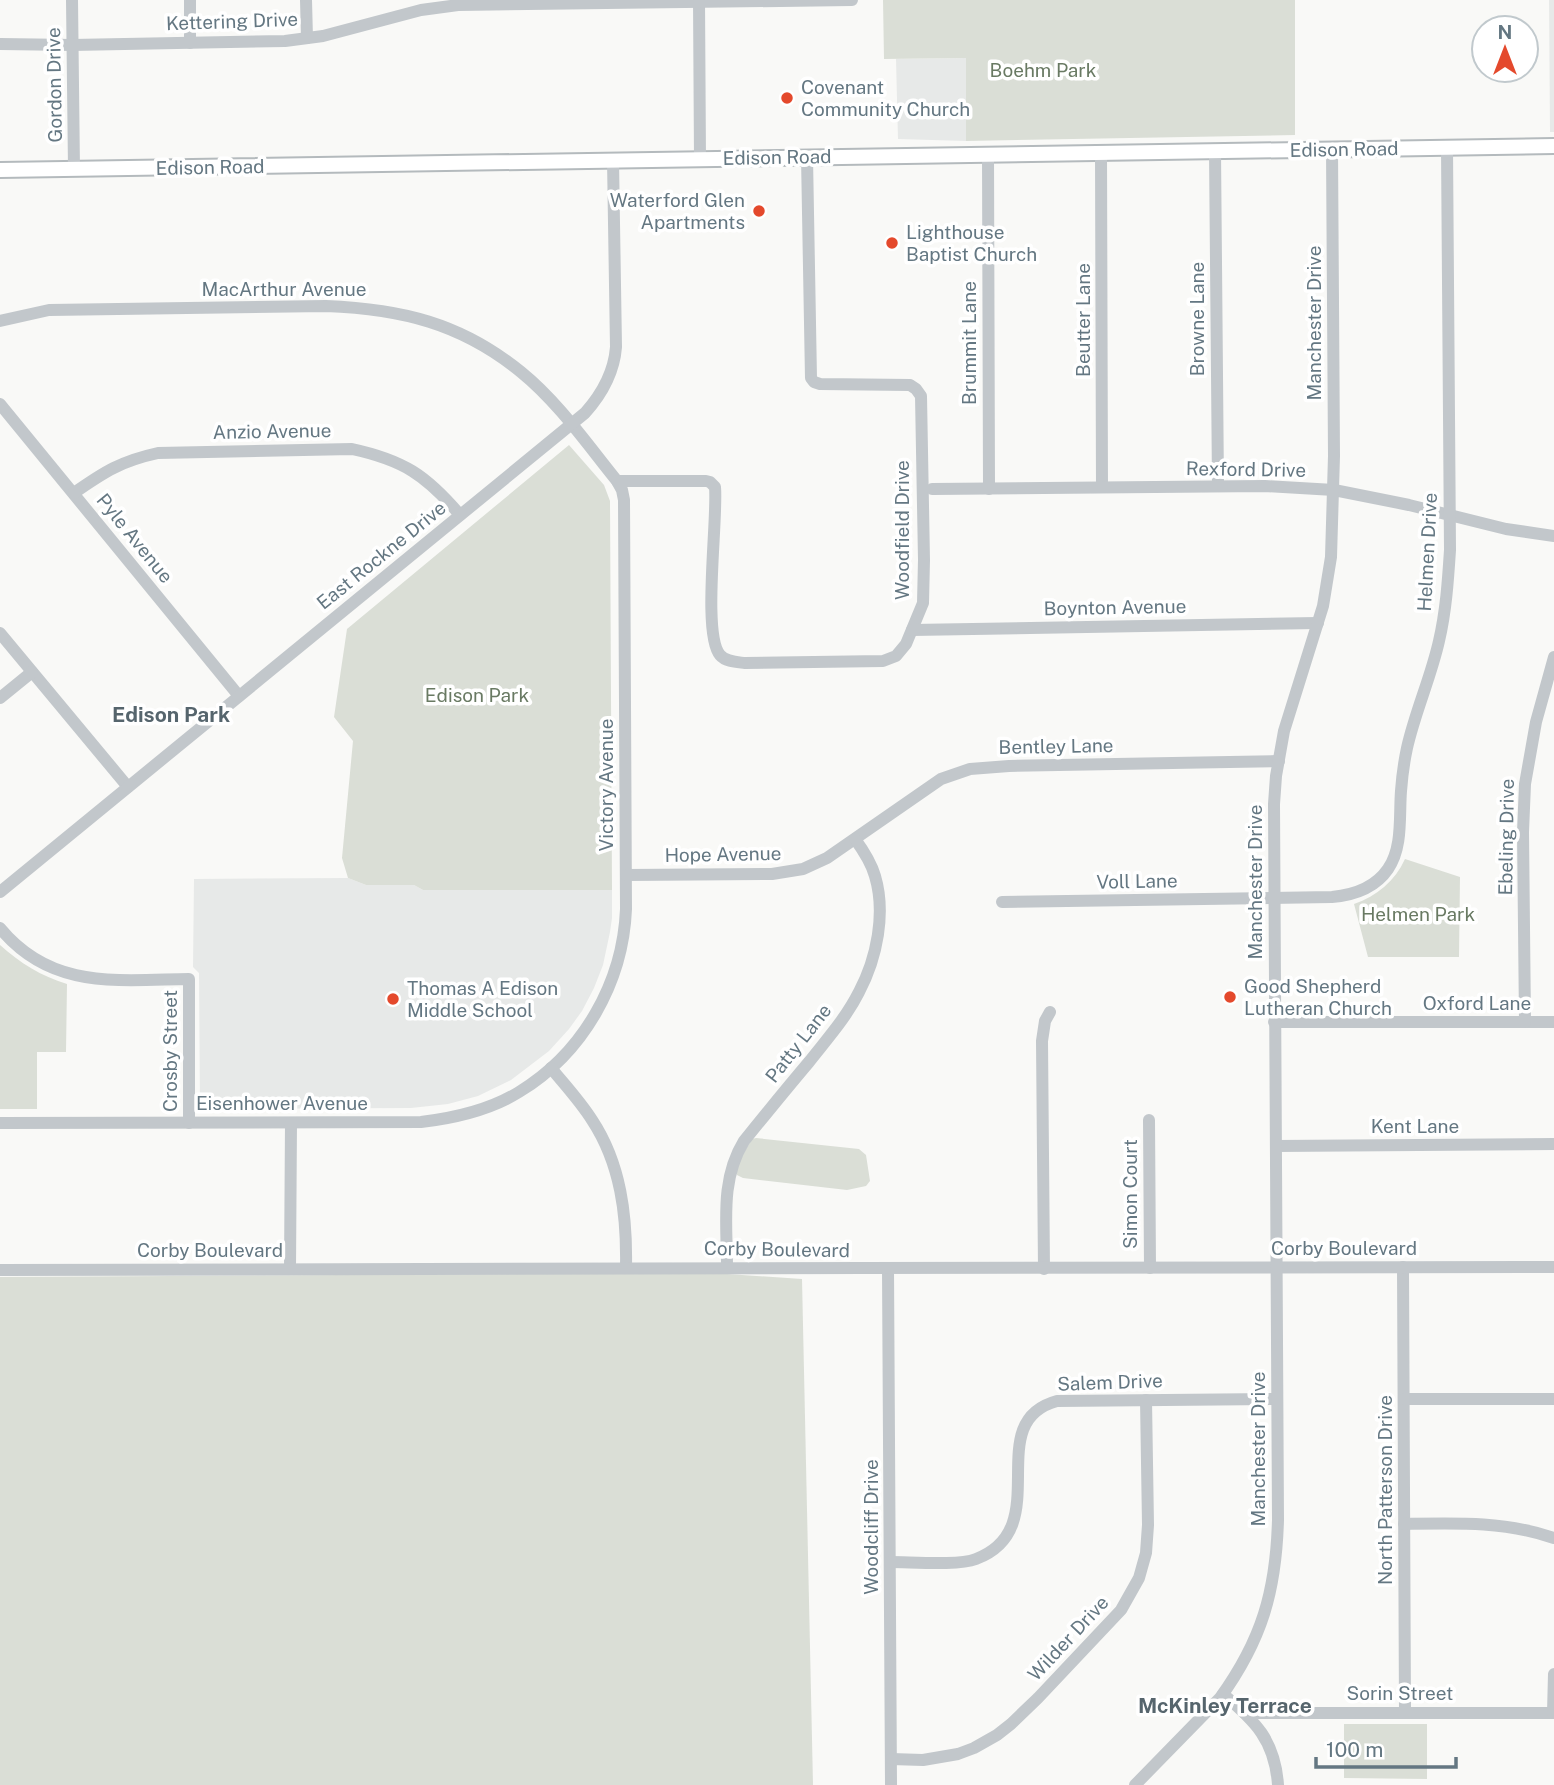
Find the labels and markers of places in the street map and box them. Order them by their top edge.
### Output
place label: Covenant Community Church [801,76,970,120]
marker: Covenant Community Church [779,90,795,106]
place label: Waterford Glen Apartments [610,189,745,233]
marker: Waterford Glen Apartments [751,203,767,219]
place label: Lighthouse Baptist Church [906,221,1037,265]
marker: Lighthouse Baptist Church [884,235,900,251]
place label: Good Shepherd Lutheran Church [1244,975,1392,1019]
place label: Thomas A Edison Middle School [407,977,558,1021]
marker: Good Shepherd Lutheran Church [1222,989,1238,1005]
marker: Thomas A Edison Middle School [385,991,401,1007]

